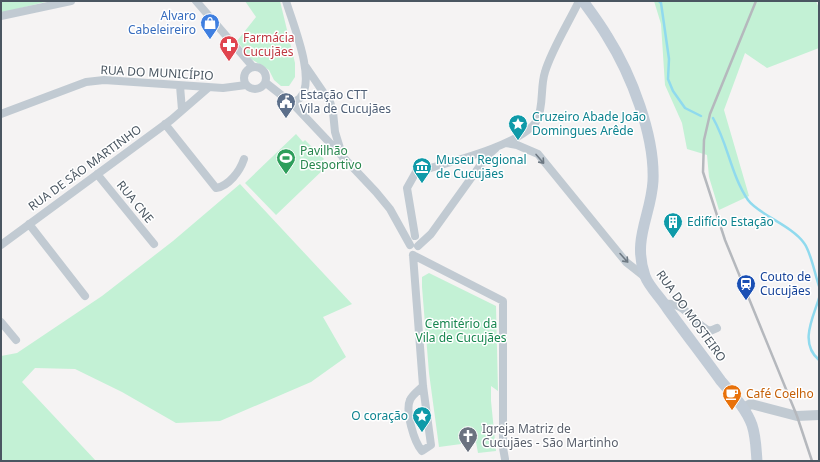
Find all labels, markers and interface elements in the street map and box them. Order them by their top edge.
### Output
place label: Alvaro Cabeleireiro [128,7,196,38]
shop icon: Alvaro Cabeleireiro [199,12,221,40]
place label: Farmácia Cucujães [243,29,294,60]
pharmacy icon: Farmácia Cucujães [218,34,240,62]
street label: RUA DO MUNICÍPIO [100,61,214,84]
place label: Estação CTT Vila de Cucujães [300,86,391,117]
public building icon: Estação CTT Vila de Cucujães [275,91,297,119]
place label: Cruzeiro Abade João Domingues Arêde [532,108,646,139]
place icon: Cruzeiro Abade João Domingues Arêde [507,113,529,141]
street label: RUA DE SÃO MARTINHO [25,121,145,214]
place label: Pavilhão Desportivo [300,142,362,173]
sports icon: Pavilhão Desportivo [275,147,297,175]
place label: Museu Regional de Cucujães [436,151,527,182]
one-way arrow [536,154,545,164]
museum icon: Museu Regional de Cucujães [411,156,433,184]
street label: RUA CNE [113,177,158,227]
building icon: Edifício Estação [662,211,684,239]
place label: Edifício Estação [687,213,774,230]
one-way arrow [619,253,628,264]
street label: RUA DO MOSTEIRO [652,267,730,365]
place label: Couto de Cucujães [760,268,811,299]
station icon: Couto de Cucujães [735,273,757,301]
park label: Cemitério da Vila de Cucujães [415,315,507,346]
cafe icon: Café Coelho [721,383,743,411]
place label: Café Coelho [746,385,814,402]
place icon: O coração [411,405,433,433]
place label: O coração [351,407,408,424]
place label: Igreja Matriz de Cucujães - São Martinho [482,420,618,451]
church icon: Igreja Matriz de Cucujães - São Martinho [457,425,479,453]

